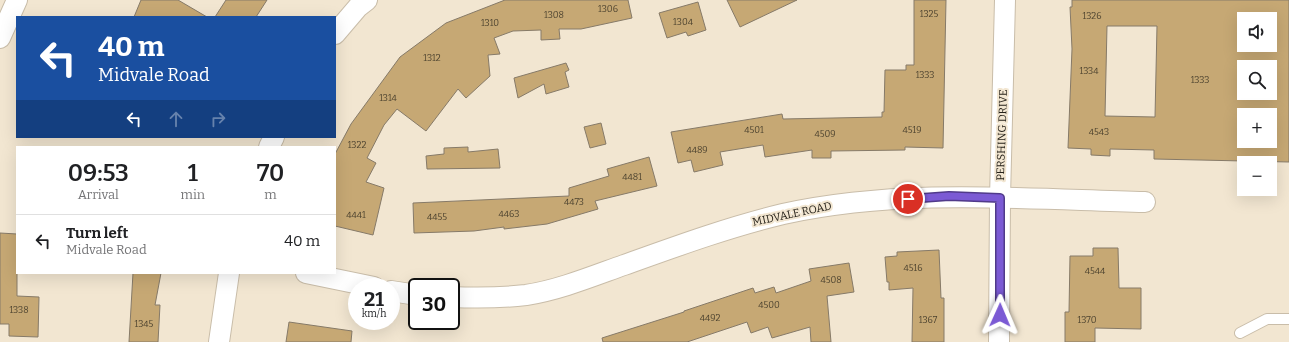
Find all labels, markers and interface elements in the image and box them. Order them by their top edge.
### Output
house number: 1306 [598,4,618,14]
house number: 1325 [920,9,938,19]
house number: 1308 [544,10,564,20]
house number: 1326 [1083,11,1101,21]
map controls [1237,12,1277,196]
button: sound [1237,12,1277,52]
house number: 1304 [673,17,694,27]
house number: 1310 [481,18,499,28]
text: 40 m [98,30,165,63]
icon: left [32,32,84,84]
house number: 1312 [423,53,441,63]
button: search [1237,60,1277,100]
text: Midvale Road [98,64,210,86]
house number: 1334 [1079,66,1099,76]
house number: 1333 [916,70,934,80]
house number: 1333 [1191,75,1209,85]
street label: PERSHING DRIVE [994,89,1010,181]
house number: 1314 [379,93,398,103]
icon: left [123,108,145,130]
icon: ahead [165,108,187,130]
icon: right [207,108,229,130]
button: + [1237,108,1277,148]
house number: 4501 [744,125,764,135]
house number: 4519 [903,125,921,135]
house number: 4543 [1089,127,1109,137]
house number: 4509 [814,129,836,139]
house number: 1322 [348,140,366,150]
house number: 4489 [686,145,708,155]
button: − [1237,156,1277,196]
text: 09:53 [68,159,129,187]
text: 1 [188,159,198,187]
text: 70 [257,159,284,187]
house number: 4481 [622,172,642,182]
pin [891,182,925,216]
text: Arrival [78,187,119,202]
text: min [181,187,205,202]
text: m [264,187,277,202]
icon: arrive [897,188,919,210]
house number: 4473 [564,197,584,207]
street label: MIDVALE ROAD [751,199,833,229]
house number: 4463 [499,209,519,219]
house number: 4441 [346,210,366,220]
house number: 4455 [427,212,447,222]
text: Turn left [66,224,128,242]
icon: left [32,230,54,252]
text: 40 m [284,232,320,250]
text: Midvale Road [66,242,147,257]
house number: 4516 [904,263,922,273]
house number: 4544 [1085,266,1106,276]
house number: 4508 [820,275,842,285]
speed limit sign: 30 [408,278,460,330]
text: 21 [364,287,384,311]
position arrow [979,294,1021,336]
house number: 4500 [758,300,780,310]
house number: 1338 [9,305,29,315]
text: km/h [362,308,386,320]
house number: 4492 [700,313,720,323]
house number: 1367 [919,315,938,325]
house number: 1370 [1078,315,1097,325]
house number: 1345 [135,319,154,329]

